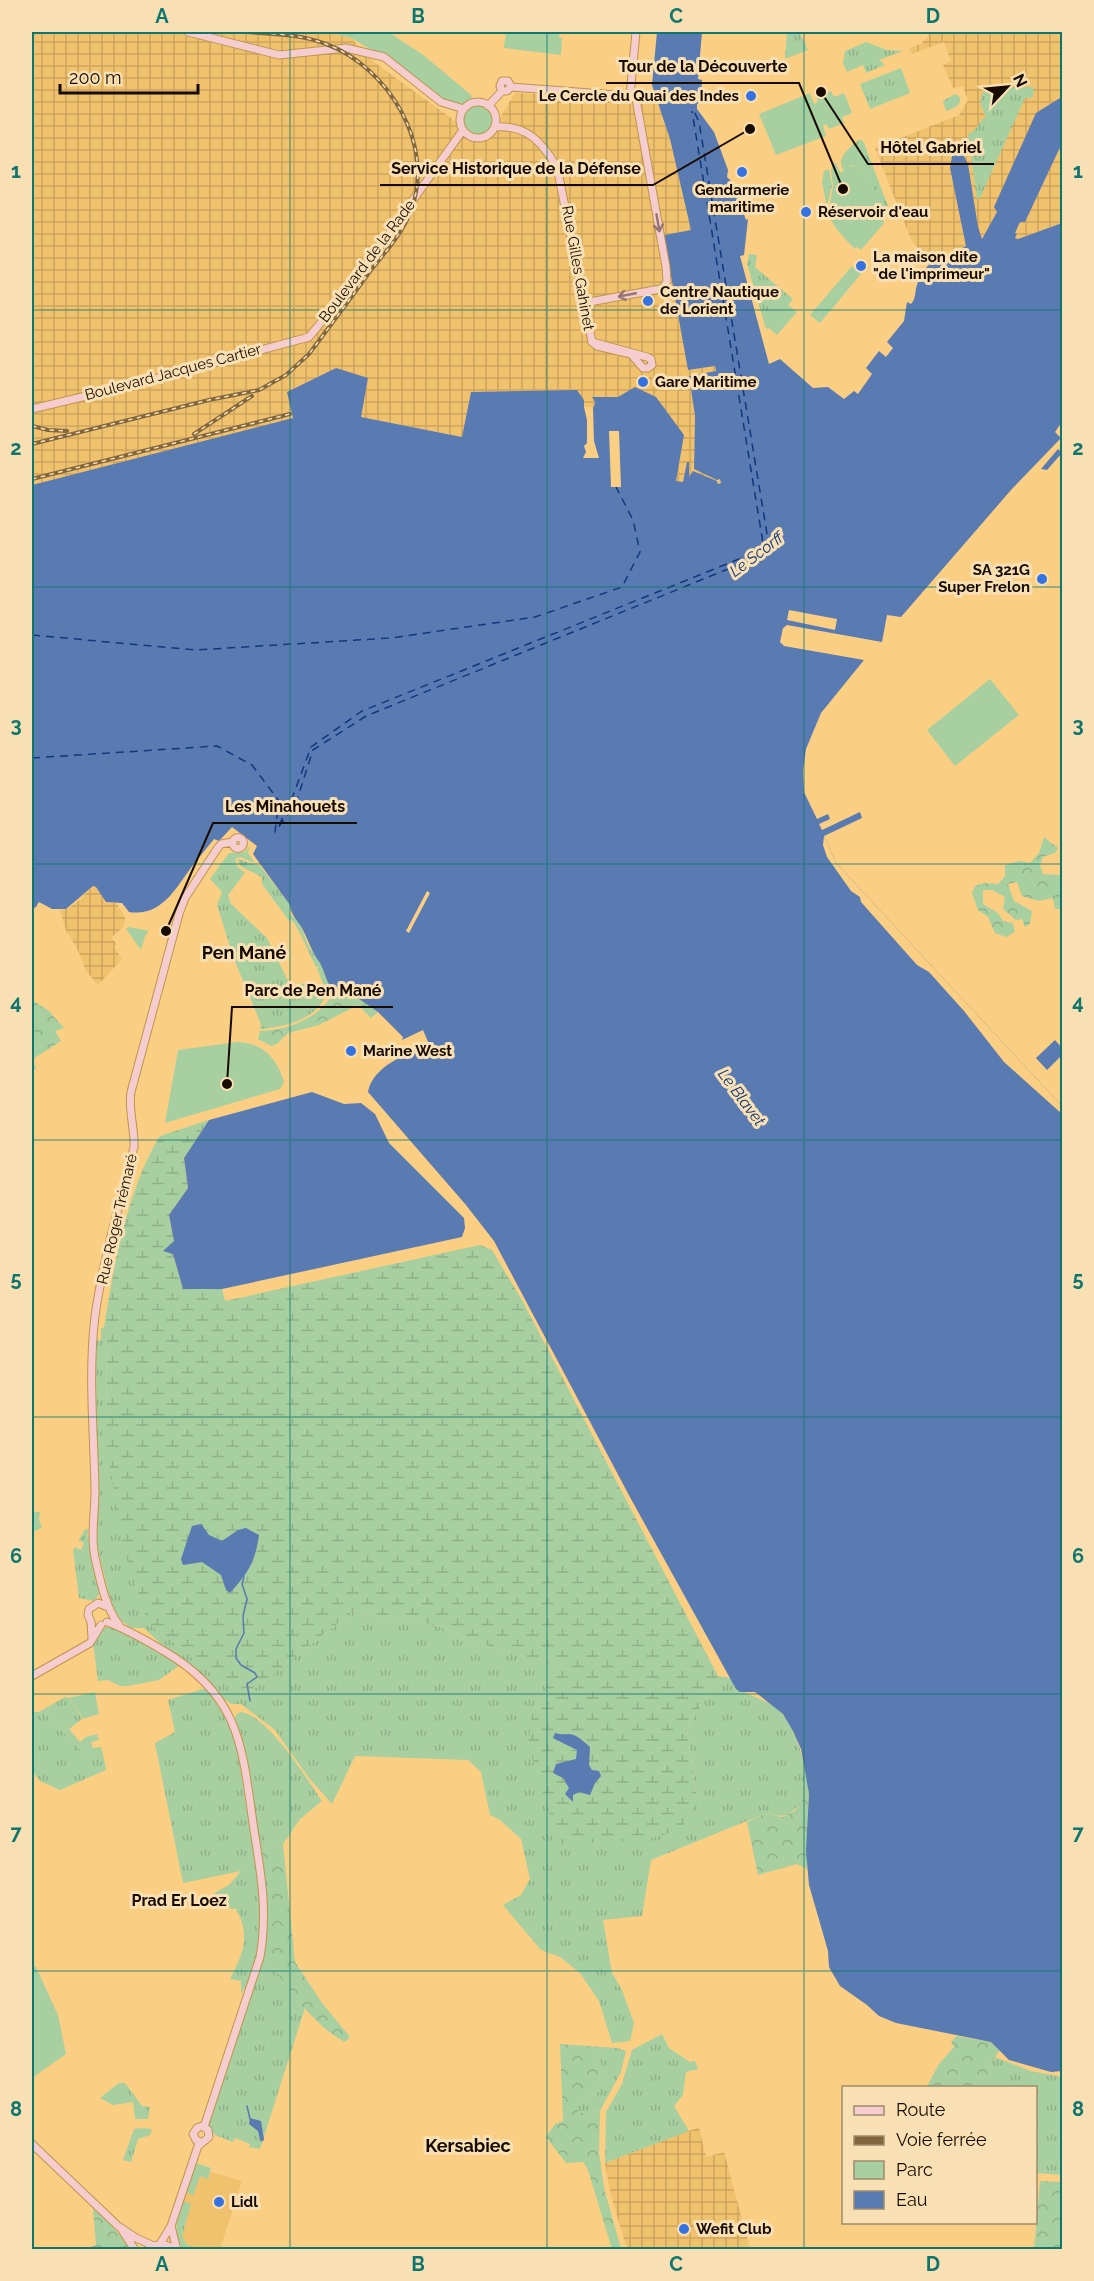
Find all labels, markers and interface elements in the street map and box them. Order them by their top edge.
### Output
text: A [155,4,169,28]
text: B [411,4,425,28]
text: C [669,4,683,28]
text: D [926,4,940,28]
callout: Tour de la Découverte [606,49,799,83]
scale bar [60,57,198,95]
text: Tour de la Découverte [619,57,788,76]
north arrow [977,57,1037,117]
text: 200 m [69,67,122,88]
text: N [1009,71,1031,90]
place label: Le Cercle du Quai des Indes [539,87,739,105]
marker: Le Cercle du Quai des Indes [744,89,758,103]
callout: Hôtel Gabriel [868,130,994,164]
text: Hôtel Gabriel [880,138,983,157]
callout: Service Historique de la Défense [380,151,653,185]
text: 1 [11,159,21,183]
text: Service Historique de la Défense [391,159,641,178]
text: 1 [1073,159,1083,183]
marker: Gendarmerie maritime [735,165,749,179]
place label: Gendarmerie maritime [695,181,789,216]
street label: Boulevard de la Rade [315,196,419,326]
place label: Réservoir d'eau [818,203,928,221]
street label: Rue Gilles Gahinet [558,204,598,332]
marker: Réservoir d'eau [799,205,813,219]
one-way arrow [653,213,664,233]
place label: La maison dite "de l'imprimeur" [873,248,990,283]
marker: La maison dite "de l'imprimeur" [854,259,868,273]
place label: Centre Nautique de Lorient [660,283,779,318]
one-way arrow [618,289,638,300]
marker: Centre Nautique de Lorient [641,294,655,308]
street label: Boulevard Jacques Cartier [83,340,264,404]
place label: Gare Maritime [655,373,756,391]
marker: Gare Maritime [636,375,650,389]
text: 2 [10,436,22,460]
text: 2 [1072,436,1084,460]
water label: Le Scorff [726,527,789,581]
place label: SA 321G Super Frelon [938,561,1030,596]
marker: SA 321G Super Frelon [1035,572,1049,586]
text: 3 [10,713,22,737]
text: 3 [1072,713,1084,737]
callout: Les Minahouets [213,789,357,823]
text: Les Minahouets [225,797,345,816]
district label: Pen Mané [202,942,286,963]
callout: Parc de Pen Mané [232,973,393,1007]
text: Parc de Pen Mané [245,981,382,1000]
text: 4 [10,990,22,1014]
text: 4 [1072,990,1084,1014]
place label: Marine West [363,1042,452,1060]
marker: Marine West [344,1044,358,1058]
water label: Le Blavet [714,1065,770,1130]
street label: Rue Roger Trémaré [93,1152,141,1286]
text: 5 [10,1267,22,1291]
text: 5 [1072,1267,1084,1291]
text: 6 [10,1544,22,1568]
text: 6 [1072,1544,1084,1568]
text: 7 [10,1821,22,1845]
text: 7 [1072,1821,1084,1845]
district label: Prad Er Loez [131,1891,227,1910]
legend [842,2086,1037,2224]
text: 8 [10,2097,22,2121]
text: 8 [1072,2097,1084,2121]
text: Route [896,2099,946,2120]
text: Voie ferrée [896,2129,987,2150]
district label: Kersabiec [425,2135,511,2156]
text: Parc [896,2159,933,2180]
text: Eau [896,2189,927,2210]
place label: Lidl [231,2193,258,2211]
marker: Lidl [212,2195,226,2209]
place label: Wefit Club [696,2220,772,2238]
marker: Wefit Club [677,2222,691,2236]
text: A [155,2252,169,2276]
text: B [411,2252,425,2276]
text: C [669,2252,683,2276]
text: D [926,2252,940,2276]

